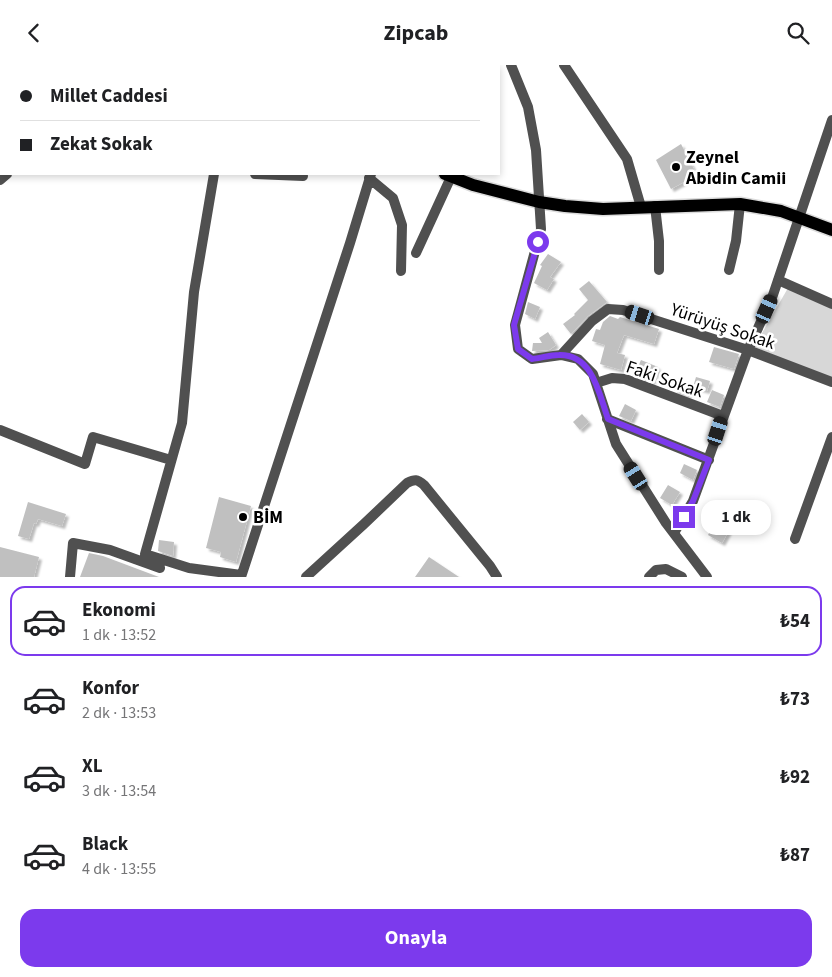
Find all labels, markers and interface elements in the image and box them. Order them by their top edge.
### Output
text: Zipcab [384,17,448,49]
icon: back [20,19,48,47]
icon: search [784,19,812,47]
text: Millet Caddesi [50,83,168,110]
text: Zekat Sokak [50,131,153,158]
place label: Zeynel Abidin Camii [685,145,786,191]
marker: Zeynel Abidin Camii [670,161,682,173]
route start [527,231,549,253]
car [754,292,779,326]
street label: Yürüyüş Sokak [666,297,779,356]
car [623,303,656,327]
street label: Faki Sokak [623,355,707,404]
car [706,414,729,448]
car [621,459,650,493]
callout: 1 dk [702,499,772,535]
place label: BİM [253,505,283,530]
route end [673,506,695,528]
text: 1 dk [721,506,751,528]
marker: BİM [237,511,249,523]
text: Ekonomi [82,597,156,624]
icon: car [22,599,67,644]
text: ₺54 [780,608,810,635]
text: 1 dk · 13:52 [82,624,156,646]
text: Konfor [82,675,139,702]
icon: car [22,677,67,722]
text: ₺73 [780,686,810,713]
text: 2 dk · 13:53 [82,702,156,724]
text: XL [82,753,103,780]
icon: car [22,755,67,800]
text: ₺92 [780,764,810,791]
text: 3 dk · 13:54 [82,780,156,802]
text: Black [82,831,128,858]
icon: car [22,833,67,878]
text: ₺87 [780,842,810,869]
text: 4 dk · 13:55 [82,858,156,880]
button: Onayla [20,909,812,967]

